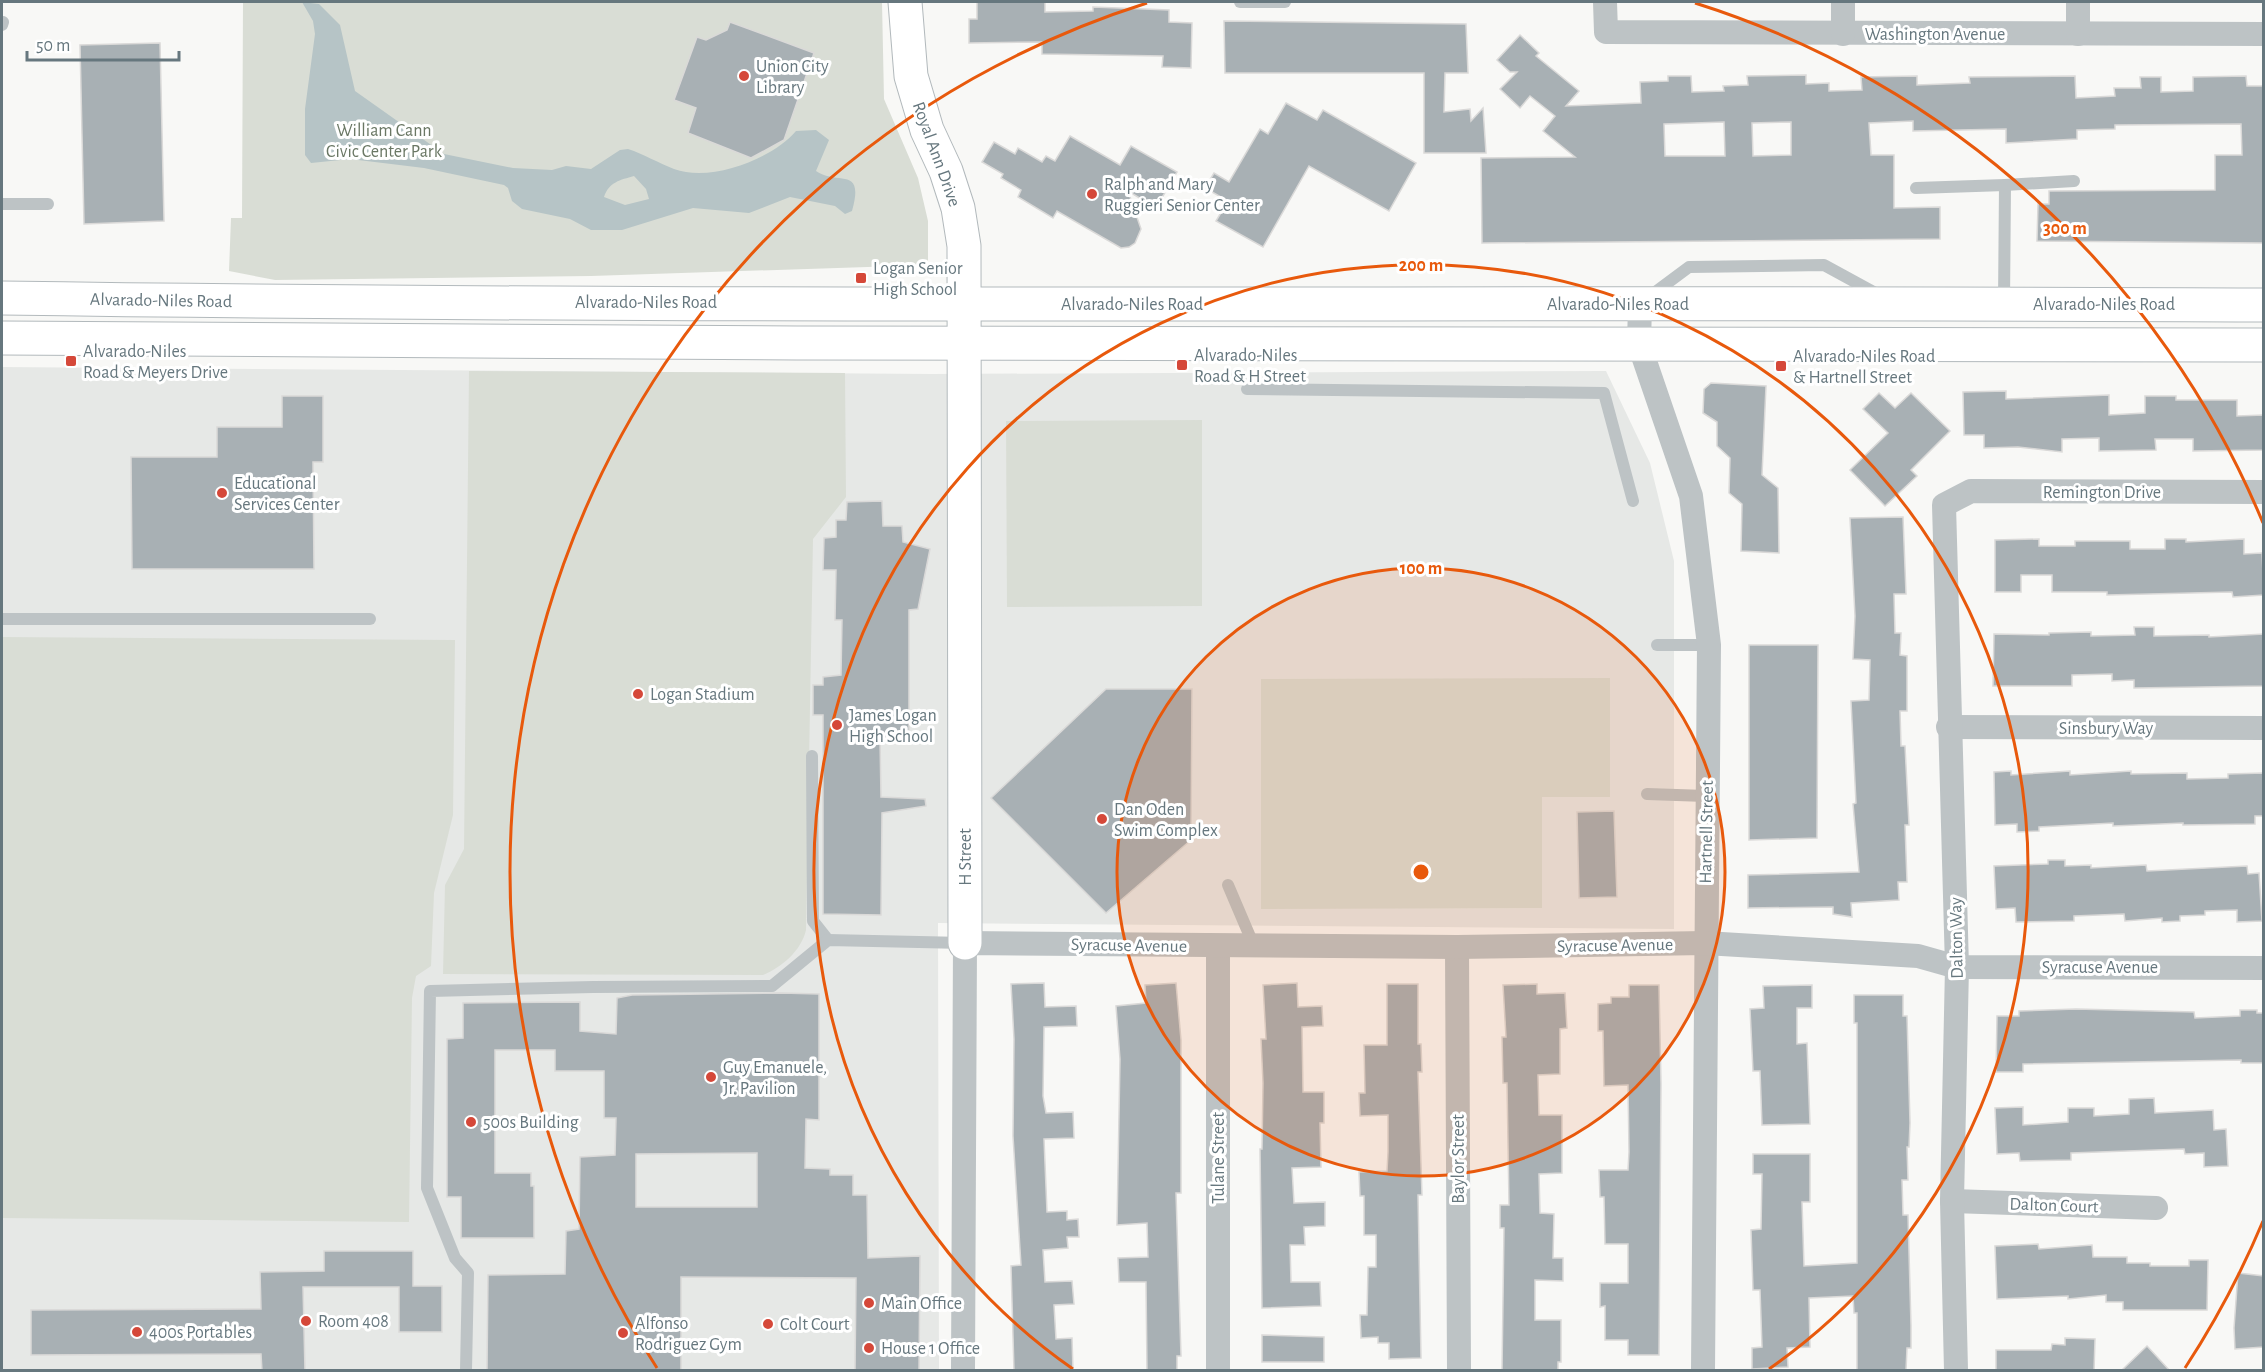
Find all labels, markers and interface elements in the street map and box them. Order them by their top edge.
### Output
scale bar [27,24,178,62]
street label: Washington Avenue [1865,26,2005,44]
text: 50 m [36,37,70,55]
place label: Union City Library [756,58,829,97]
marker: Union City Library [737,69,751,83]
street label: Royal Ann Drive [909,100,963,209]
park label: William Cann Civic Center Park [326,122,443,161]
place label: Ralph and Mary Ruggieri Senior Center [1104,176,1260,215]
marker: Ralph and Mary Ruggieri Senior Center [1085,187,1099,201]
text: 300 m [2043,220,2087,238]
text: 200 m [1399,257,1443,275]
place label: Logan Senior High School [873,260,963,299]
marker: Logan Senior High School [854,271,868,285]
street label: Alvarado-Niles Road [90,291,232,311]
street label: Alvarado-Niles Road [575,294,717,312]
street label: Alvarado-Niles Road [1061,296,1203,314]
street label: Alvarado-Niles Road [1547,296,1689,314]
street label: Alvarado-Niles Road [2033,296,2175,314]
place label: Alvarado-Niles Road & Meyers Drive [83,343,228,382]
place label: Alvarado-Niles Road & H Street [1194,347,1306,386]
place label: Alvarado-Niles Road & Hartnell Street [1793,348,1935,387]
marker: Alvarado-Niles Road & Meyers Drive [64,354,78,368]
marker: Alvarado-Niles Road & H Street [1175,358,1189,372]
marker: Alvarado-Niles Road & Hartnell Street [1774,359,1788,373]
place label: Educational Services Center [234,475,340,514]
street label: Remington Drive [2043,484,2161,502]
marker: Educational Services Center [215,486,229,500]
text: 100 m [1400,560,1442,578]
place label: Logan Stadium [650,686,755,704]
marker: Logan Stadium [631,687,645,701]
place label: James Logan High School [849,707,937,746]
marker: James Logan High School [830,718,844,732]
street label: Sinsbury Way [2059,720,2154,738]
street label: Hartnell Street [1697,780,1717,884]
place label: Dan Oden Swim Complex [1114,801,1218,840]
marker: Dan Oden Swim Complex [1095,812,1109,826]
street label: H Street [957,828,975,886]
centre of rings [1411,862,1431,882]
street label: Dalton Way [1947,897,1967,979]
street label: Syracuse Avenue [1071,936,1187,956]
street label: Syracuse Avenue [1557,936,1673,956]
street label: Syracuse Avenue [2042,959,2158,977]
place label: Guy Emanuele, Jr. Pavilion [723,1059,827,1098]
marker: Guy Emanuele, Jr. Pavilion [704,1070,718,1084]
street label: Tulane Street [1210,1112,1228,1204]
place label: 500s Building [483,1114,579,1132]
street label: Baylor Street [1450,1114,1468,1204]
marker: 500s Building [464,1115,478,1129]
street label: Dalton Court [2009,1195,2099,1217]
place label: Main Office [881,1295,962,1313]
marker: Main Office [862,1296,876,1310]
place label: Room 408 [318,1313,389,1331]
marker: Room 408 [299,1314,313,1328]
place label: Alfonso Rodriguez Gym [635,1315,742,1354]
place label: Colt Court [780,1316,850,1334]
marker: Colt Court [761,1317,775,1331]
place label: 400s Portables [149,1324,252,1342]
marker: 400s Portables [130,1325,144,1339]
marker: Alfonso Rodriguez Gym [616,1326,630,1340]
place label: House 1 Office [881,1340,980,1358]
marker: House 1 Office [862,1341,876,1355]

